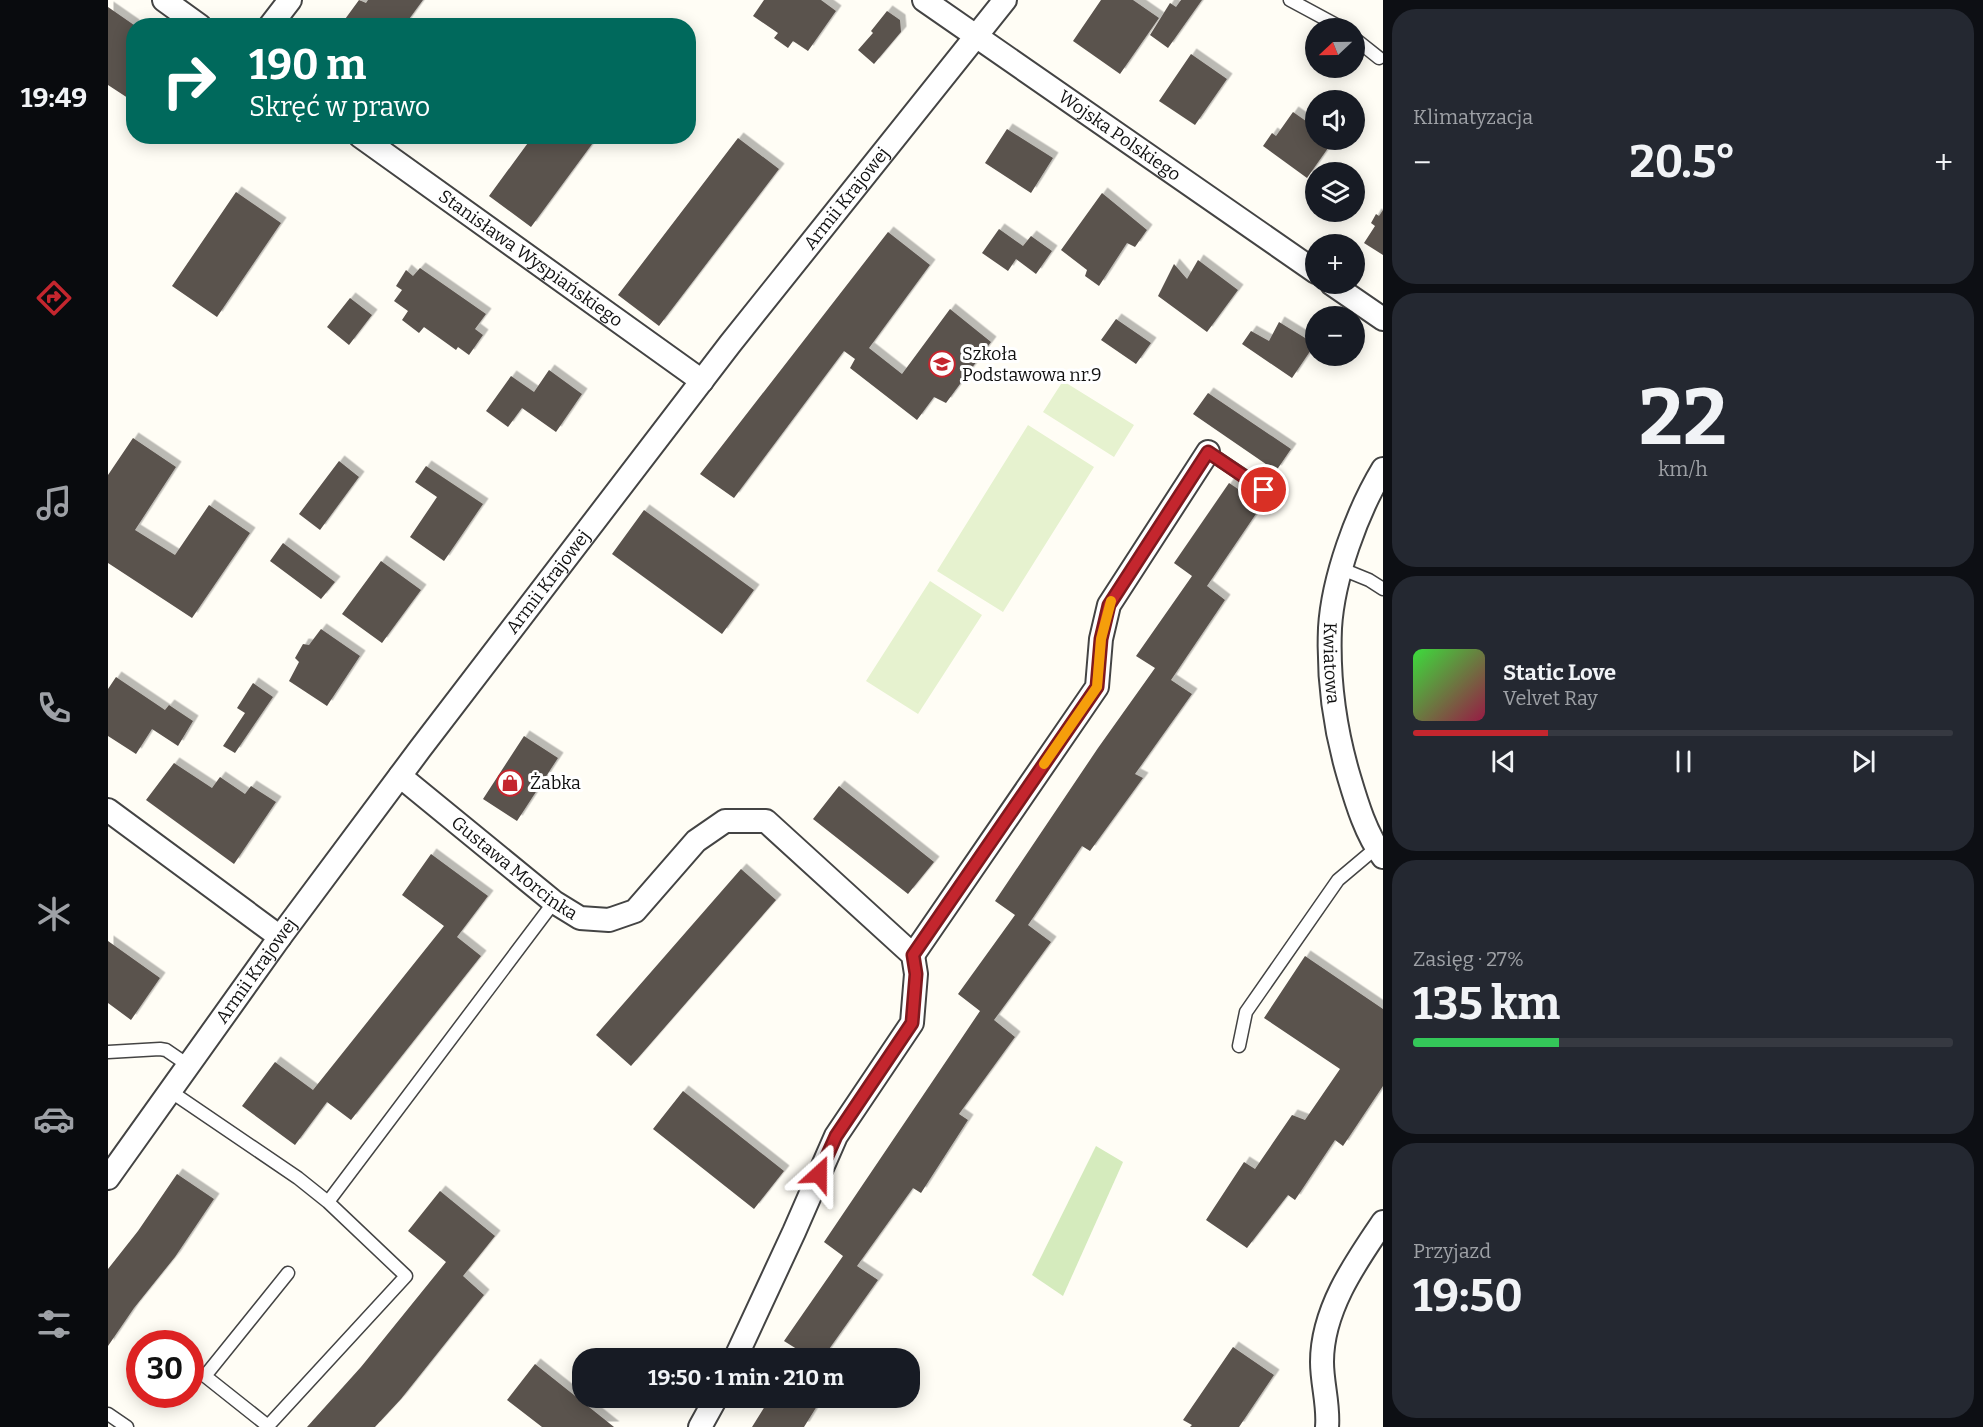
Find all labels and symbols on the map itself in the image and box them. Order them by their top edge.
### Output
north arrow [1305,18,1365,78]
street label: Wojska Polskiego [1054,86,1185,186]
street label: Armii Krajowej [799,143,894,254]
street label: Stanisława Wyspiańskiego [434,185,627,332]
place label: Szkoła Podstawowa nr.9 [962,343,1101,386]
school or university icon: Szkoła Podstawowa nr.9 [927,349,957,379]
pin [1238,464,1289,515]
street label: Armii Krajowej [501,526,595,638]
street label: Kwiatowa [1319,622,1344,705]
shop icon: Żabka [495,768,525,798]
place label: Żabka [530,772,581,794]
street label: Gustawa Morcinka [447,811,582,925]
street label: Armii Krajowej [211,913,302,1028]
position arrow [787,1142,851,1206]
speed limit sign: 30 [126,1330,204,1408]

